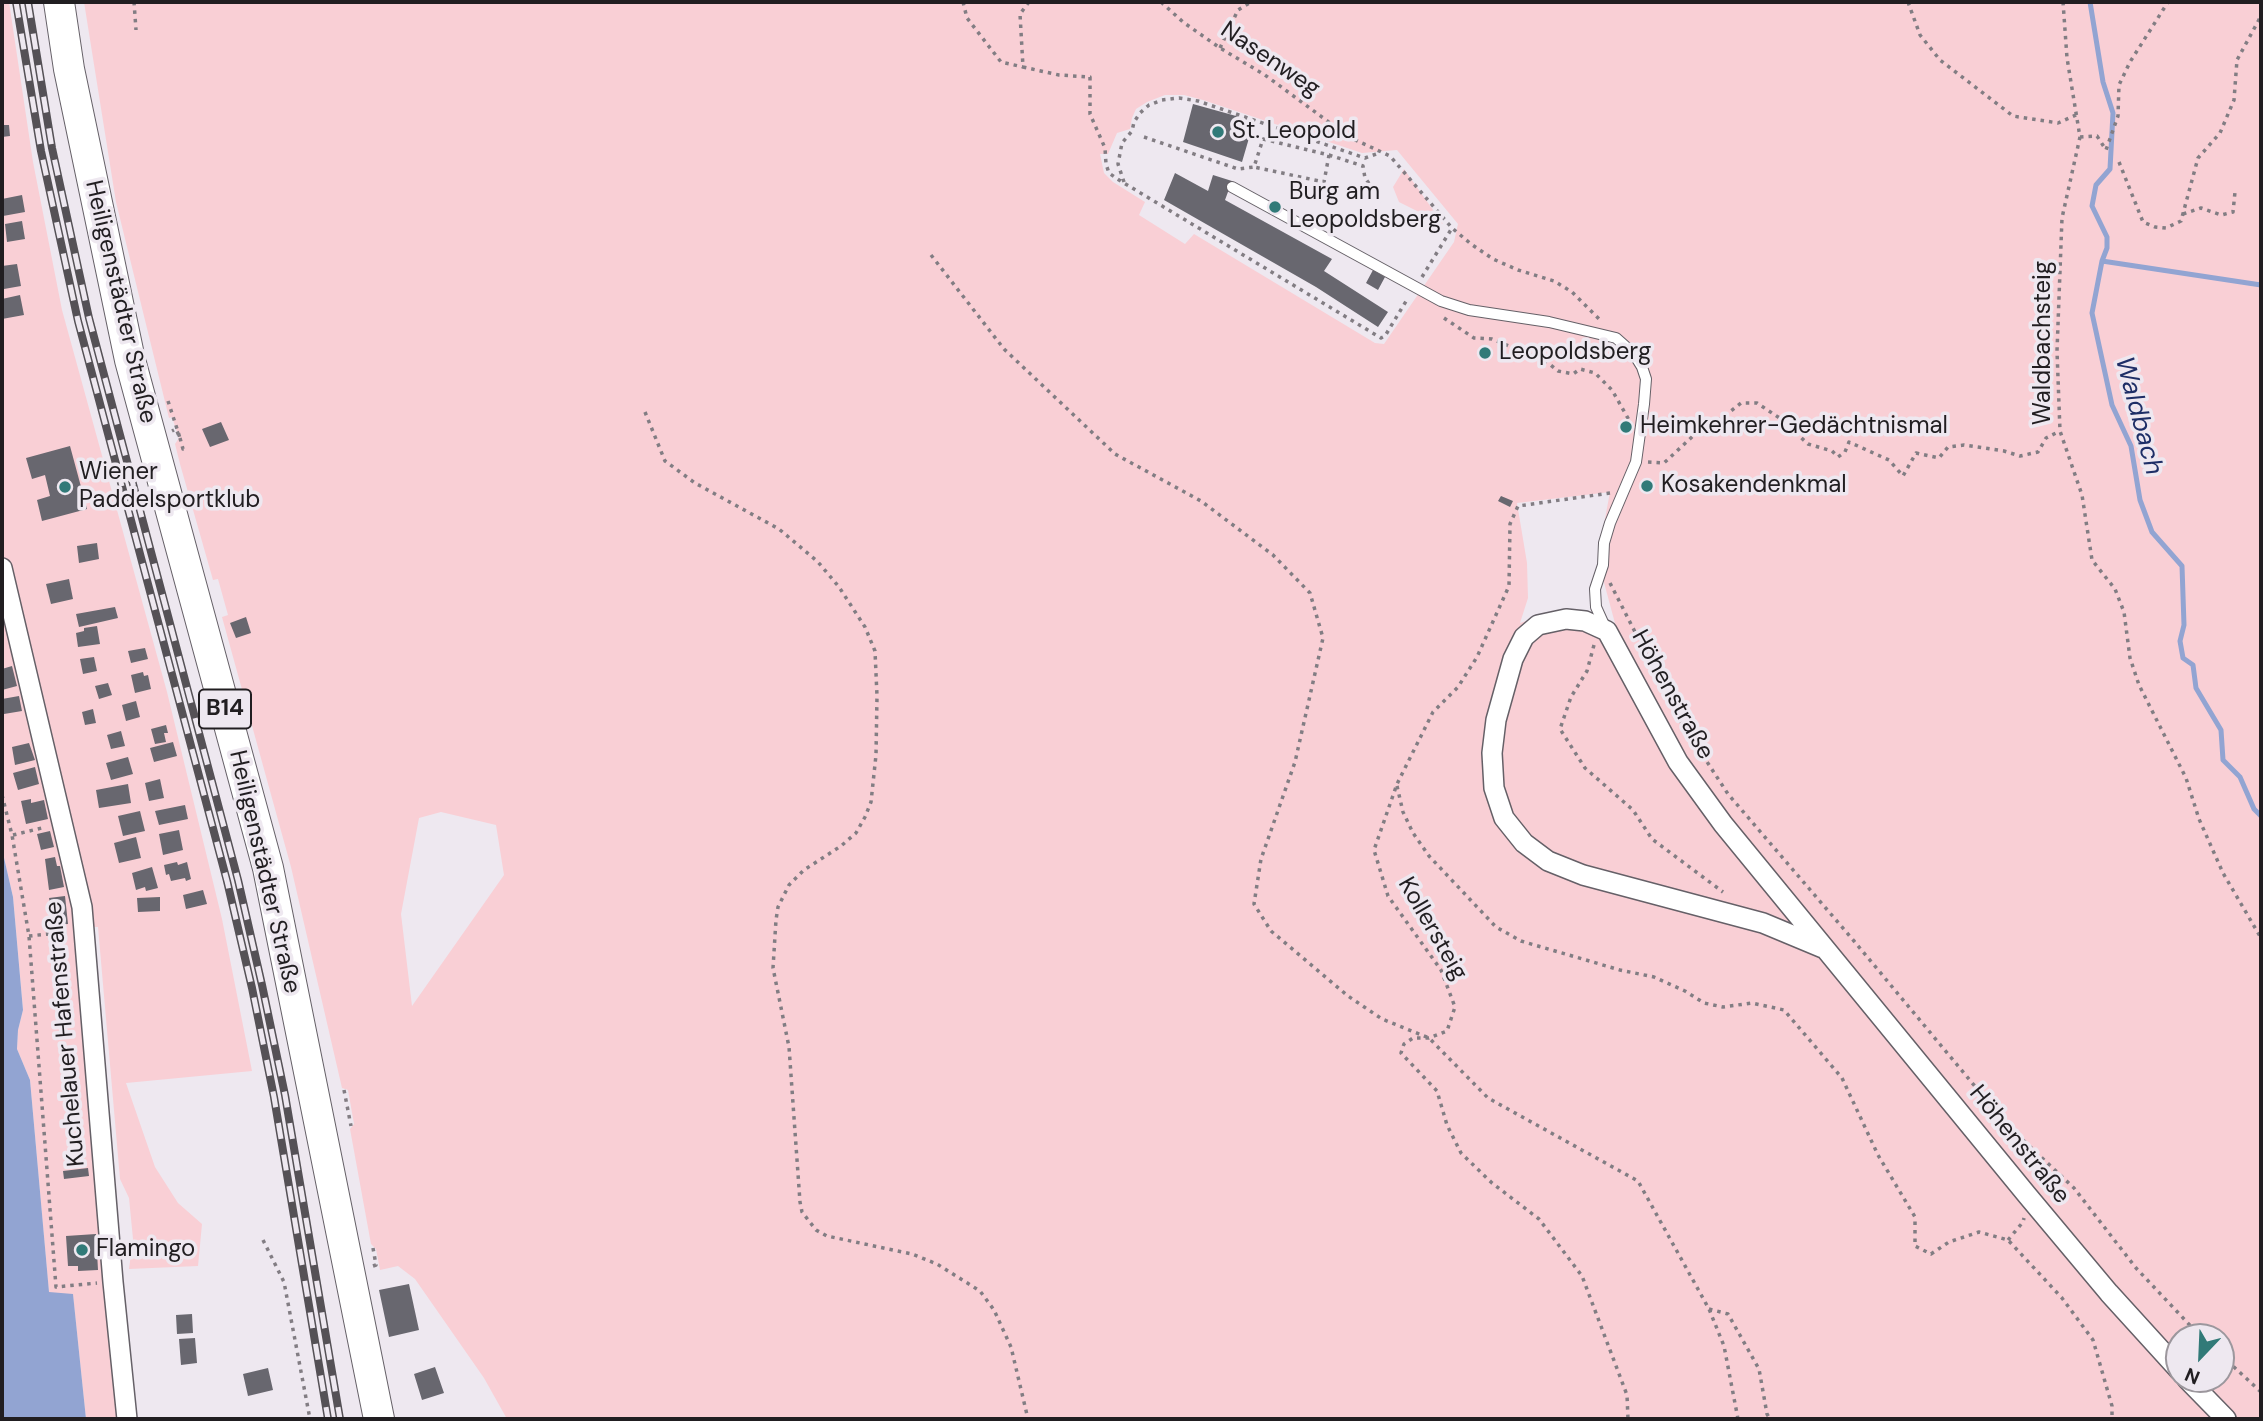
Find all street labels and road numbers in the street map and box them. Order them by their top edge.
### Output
street label: Nasenweg [1215,16,1325,104]
street label: Heiligenstädter Straße [78,178,162,426]
street label: Waldbachsteig [2030,261,2058,425]
street label: Höhenstraße [1625,625,1719,765]
road number: B14 [199,690,251,729]
street label: Heiligenstädter Straße [222,748,306,996]
street label: Kollersteig [1391,872,1473,986]
street label: Kuchelauer Hafenstraße [40,900,92,1168]
street label: Höhenstraße [1963,1080,2075,1210]

